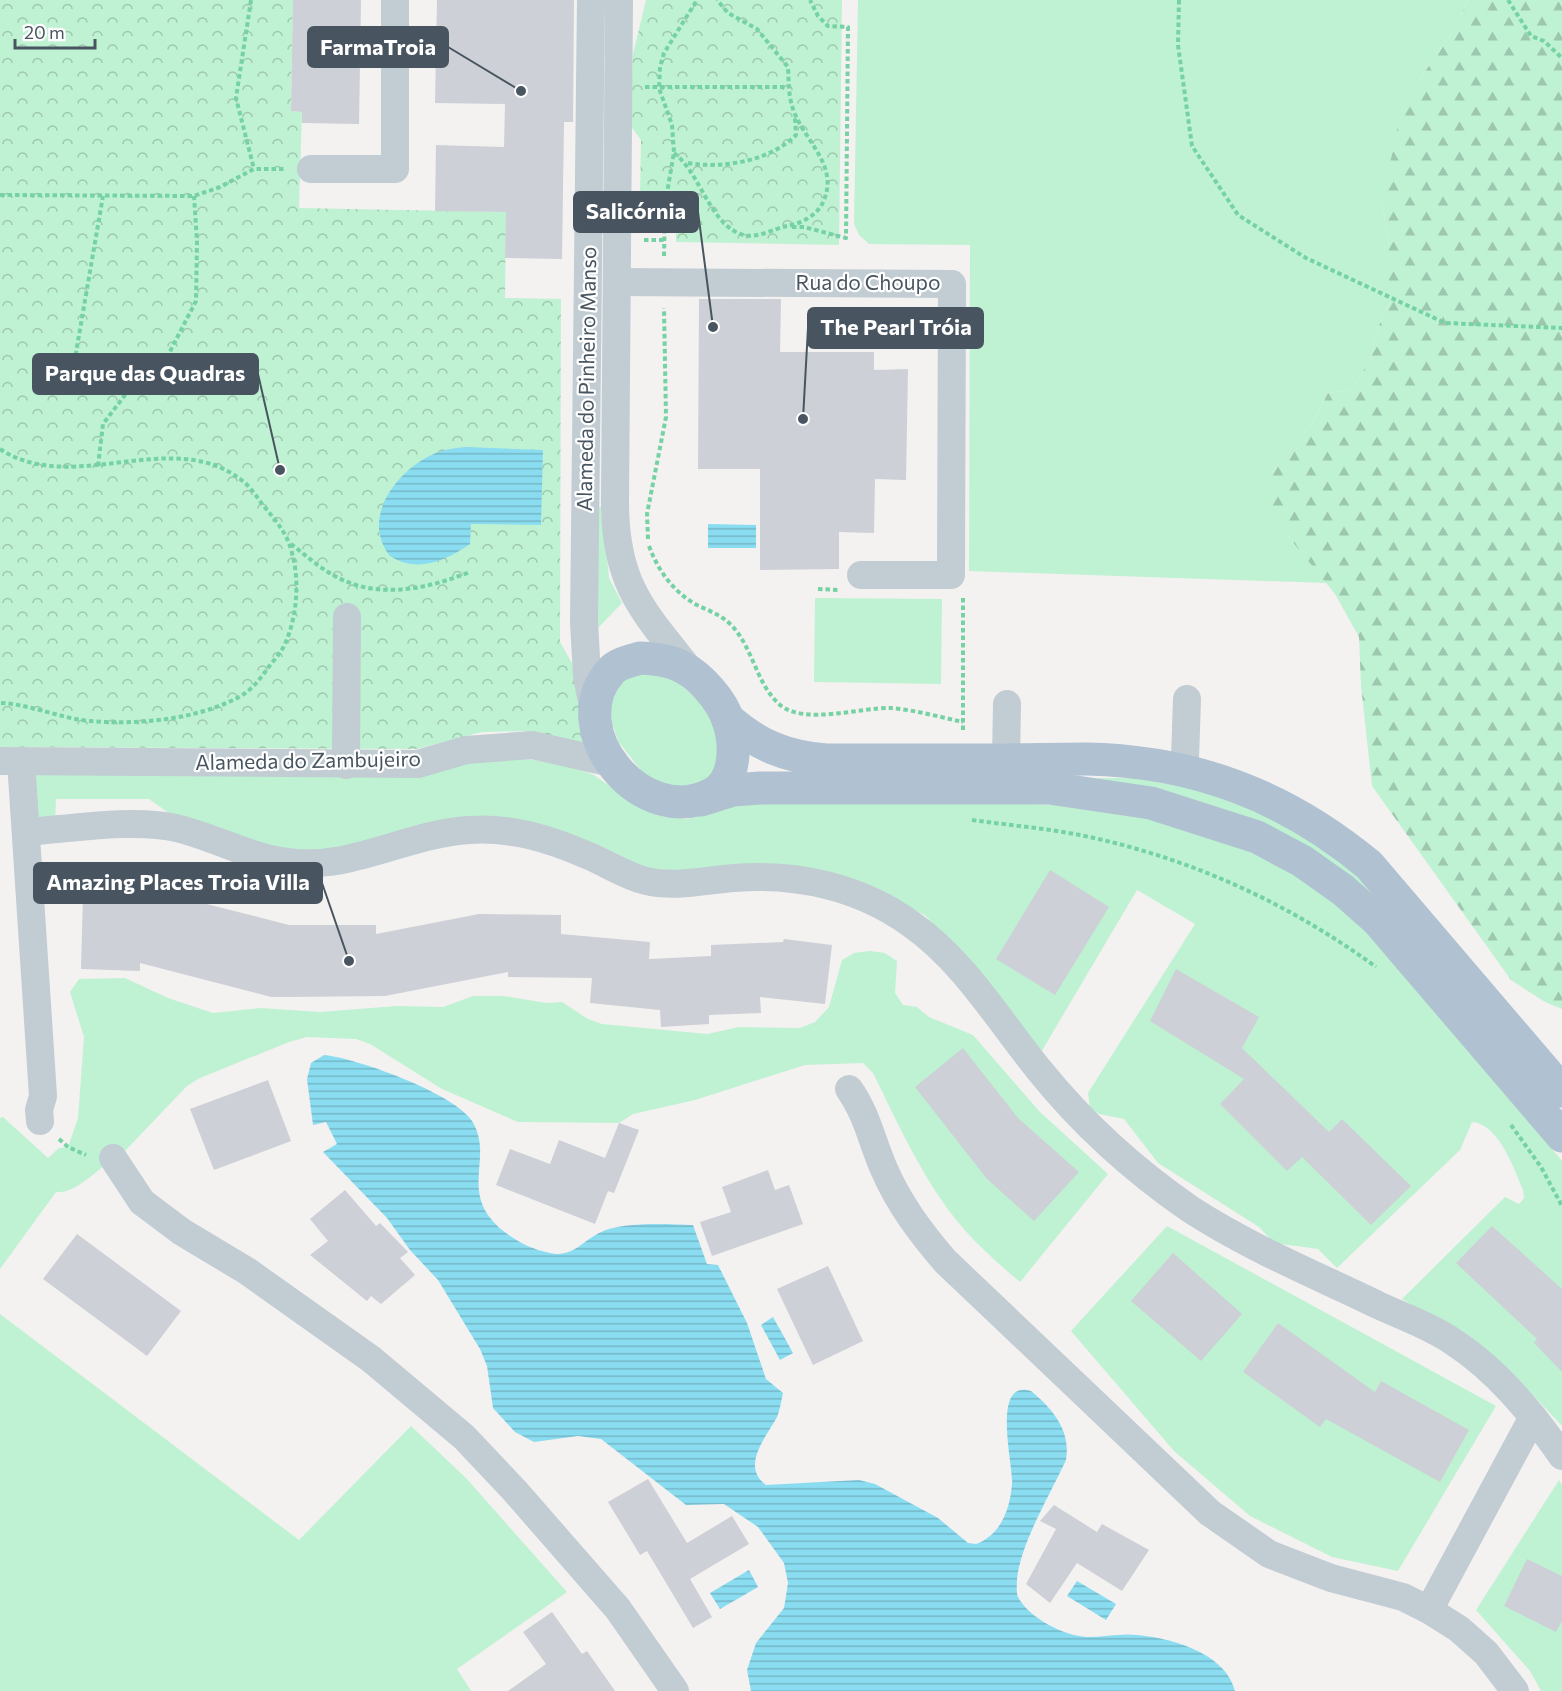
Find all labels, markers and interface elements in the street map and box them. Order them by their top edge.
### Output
scale bar [15,12,94,50]
text: 20 m [24,21,65,43]
callout: FarmaTroia [308,27,448,67]
text: FarmaTroia [320,33,436,60]
callout: Salicórnia [574,192,698,232]
text: Salicórnia [586,197,686,224]
street label: Alameda do Pinheiro Manso [571,246,600,512]
street label: Rua do Choupo [795,269,941,294]
callout: The Pearl Tróia [808,308,983,348]
text: The Pearl Tróia [820,313,972,340]
callout: Parque das Quadras [33,354,258,394]
text: Parque das Quadras [45,359,245,386]
street label: Alameda do Zambujeiro [195,745,421,774]
callout: Amazing Places Troia Villa [34,863,322,903]
text: Amazing Places Troia Villa [46,868,310,895]

